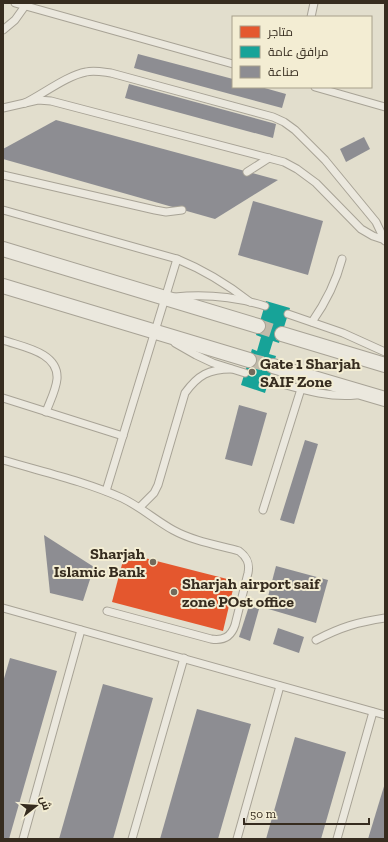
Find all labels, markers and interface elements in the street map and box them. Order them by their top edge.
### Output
legend [232,16,372,88]
text: متاجر [267,25,293,39]
text: مرافق عامة [268,45,329,59]
text: صناعة [268,65,299,79]
place label: Gate 1 Sharjah SAIF Zone [260,354,361,391]
marker: Gate 1 Sharjah SAIF Zone [247,367,257,377]
place label: Sharjah Islamic Bank [54,544,146,581]
marker: Sharjah Islamic Bank [148,557,158,567]
place label: Sharjah airport saif zone POst office [182,574,321,611]
marker: Sharjah airport saif zone POst office [169,587,179,597]
north arrow [16,786,56,826]
text: ش [37,795,53,812]
scale bar [244,800,369,826]
text: 50 m [250,807,277,821]

